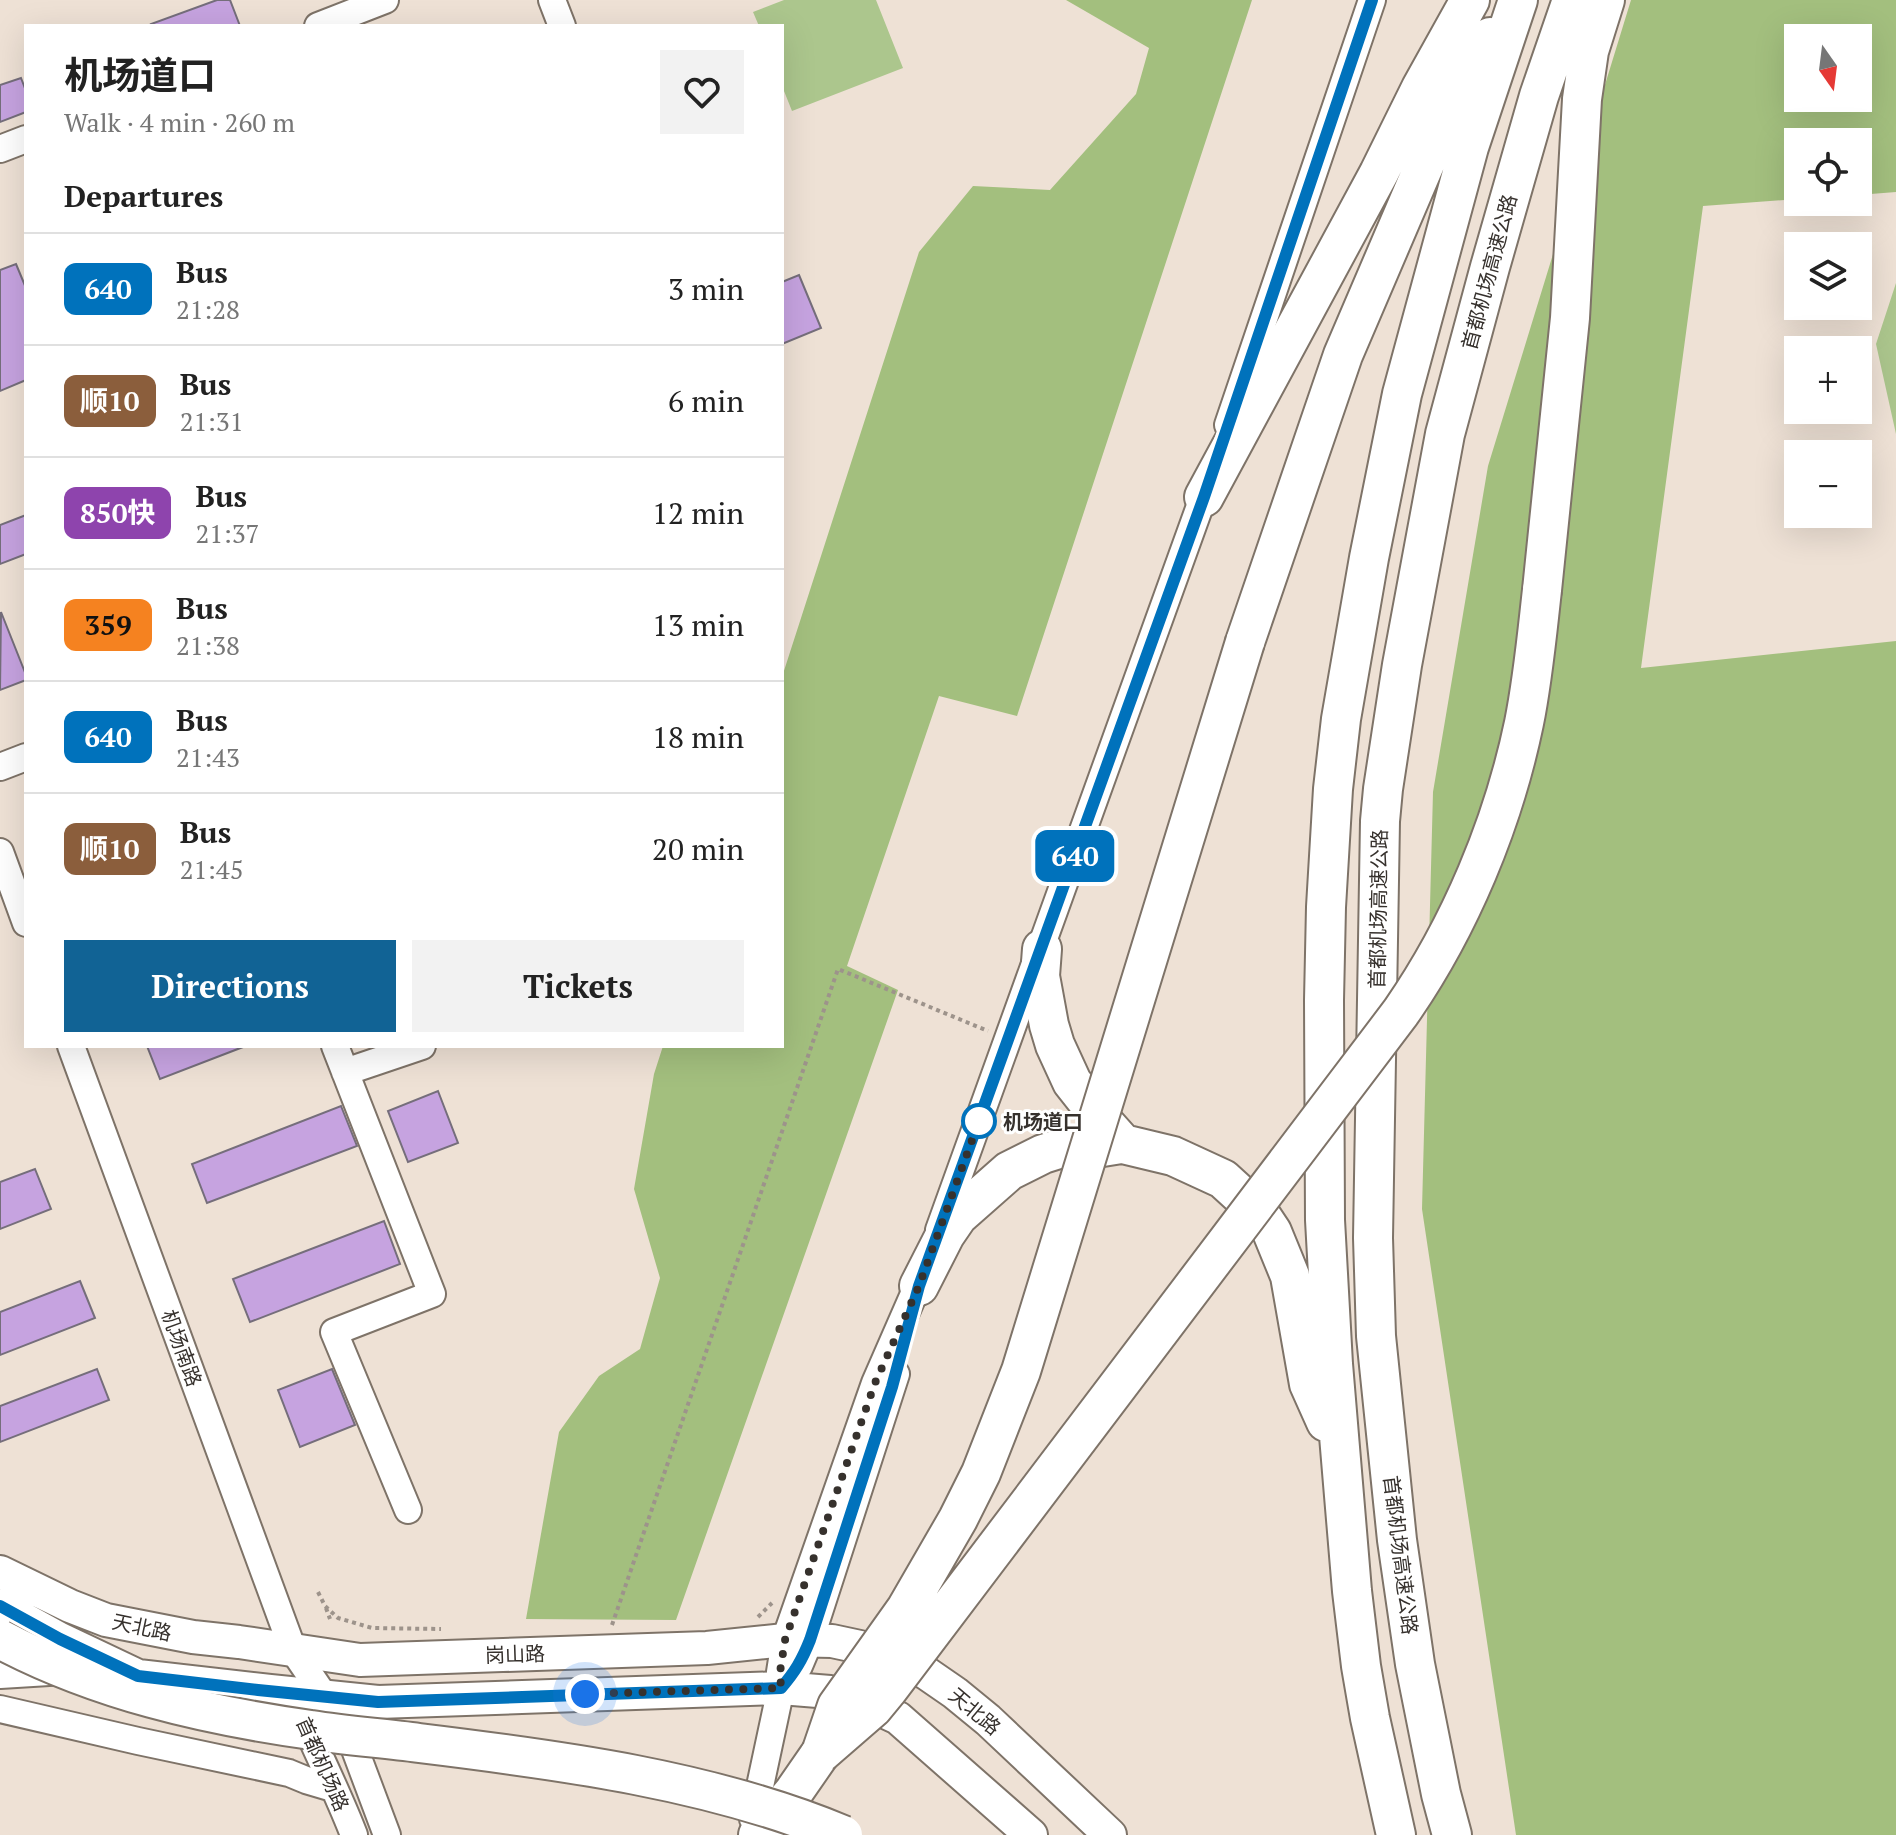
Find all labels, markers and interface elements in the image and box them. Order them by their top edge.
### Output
north arrow [1784,24,1872,112]
map controls [1784,24,1872,528]
text: 机场道口 [64,50,216,100]
button: heart [660,50,744,134]
text: Walk · 4 min · 260 m [64,105,295,139]
button: locate [1784,128,1872,216]
text: Departures [64,176,223,216]
street label: 首都机场高速公路 [1455,191,1523,353]
button: layers [1784,232,1872,320]
text: Bus [176,252,228,292]
text: 3 min [668,269,744,309]
text: 640 [84,270,132,307]
text: 21:28 [176,292,240,326]
button: + [1784,336,1872,424]
text: Bus [180,364,231,404]
text: 6 min [668,381,744,421]
text: 顺10 [80,382,140,419]
text: 21:31 [180,404,244,438]
button: − [1784,440,1872,528]
text: Bus [195,476,247,516]
text: 12 min [652,493,744,533]
text: 850快 [80,494,155,531]
text: 21:37 [195,516,259,550]
text: Bus [176,588,228,628]
text: 13 min [652,605,744,645]
text: 359 [84,606,132,643]
text: 21:38 [176,628,240,662]
text: Bus [176,700,228,740]
text: 18 min [652,717,744,757]
text: 640 [84,718,132,755]
text: 21:43 [176,740,240,774]
text: Bus [180,812,231,852]
text: 20 min [652,829,744,869]
street label: 首都机场高速公路 [1363,829,1393,989]
text: 顺10 [80,830,140,867]
line badge: 640 [1029,830,1121,882]
text: 640 [1051,837,1099,874]
text: 21:45 [180,852,244,886]
button: Directions [64,940,396,1032]
button: Tickets [412,940,744,1032]
marker: 机场道口 [962,1104,996,1138]
place label: 机场道口 [1003,1108,1083,1135]
street label: 机场南路 [156,1306,208,1390]
street label: 首都机场高速公路 [1378,1474,1424,1636]
street label: 天北路 [110,1608,174,1646]
street label: 岗山路 [485,1639,545,1669]
your location [565,1674,605,1714]
street label: 天北路 [943,1681,1007,1741]
street label: 首都机场路 [290,1713,356,1815]

